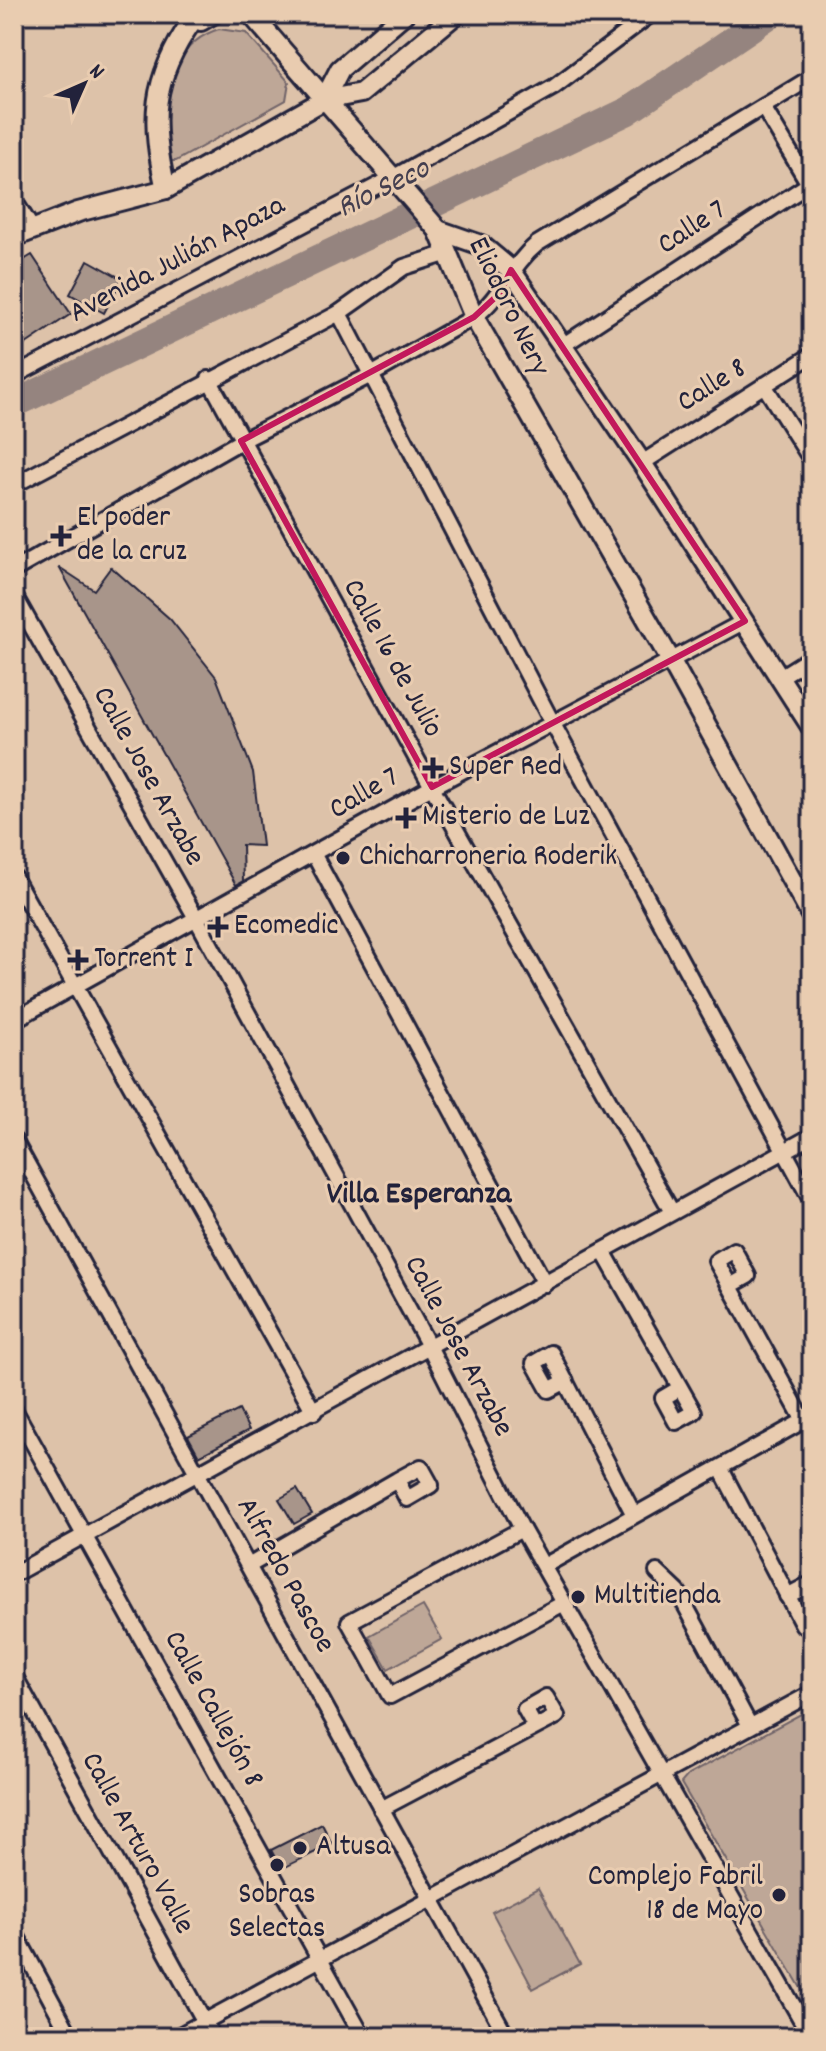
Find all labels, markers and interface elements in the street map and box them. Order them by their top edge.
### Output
north arrow [44,44,124,124]
text: N [81,58,111,87]
water label: Río Seco [330,147,440,232]
street label: Avenida Julián Apaza [63,186,294,336]
street label: Calle 7 [650,191,736,267]
street label: Eliodoro Nery [455,230,560,384]
street label: Calle 8 [670,349,756,425]
place label: El poder de la cruz [77,498,187,575]
marker: El poder de la cruz [52,527,70,545]
street label: Calle 16 de Julio [330,572,452,746]
street label: Calle Jose Arzabe [80,679,214,875]
place label: Super Red [449,747,562,790]
street label: Calle 7 [322,758,408,832]
marker: Super Red [424,759,442,777]
place label: Misterio de Luz [422,797,590,840]
marker: Misterio de Luz [397,809,415,827]
place label: Chicharroneria Roderik [359,837,617,880]
marker: Chicharroneria Roderik [334,849,352,867]
place label: Ecomedic [234,906,338,949]
marker: Ecomedic [209,918,227,936]
place label: Torrent I [94,939,193,982]
marker: Torrent I [69,951,87,969]
district label: Villa Esperanza [327,1173,512,1219]
street label: Calle Jose Arzabe [391,1249,523,1445]
street label: Alfredo Pascoe [224,1491,344,1661]
place label: Multitienda [594,1576,721,1619]
marker: Multitienda [569,1588,587,1606]
street label: Calle Callejón 8 [151,1624,273,1796]
street label: Calle Arturo Valle [68,1745,204,1943]
place label: Altusa [316,1827,391,1870]
marker: Altusa [291,1839,309,1857]
marker: Sobras Selectas [268,1856,286,1874]
place label: Complejo Fabril 18 de Mayo [588,1857,763,1934]
place label: Sobras Selectas [229,1875,325,1952]
marker: Complejo Fabril 18 de Mayo [770,1886,788,1904]

